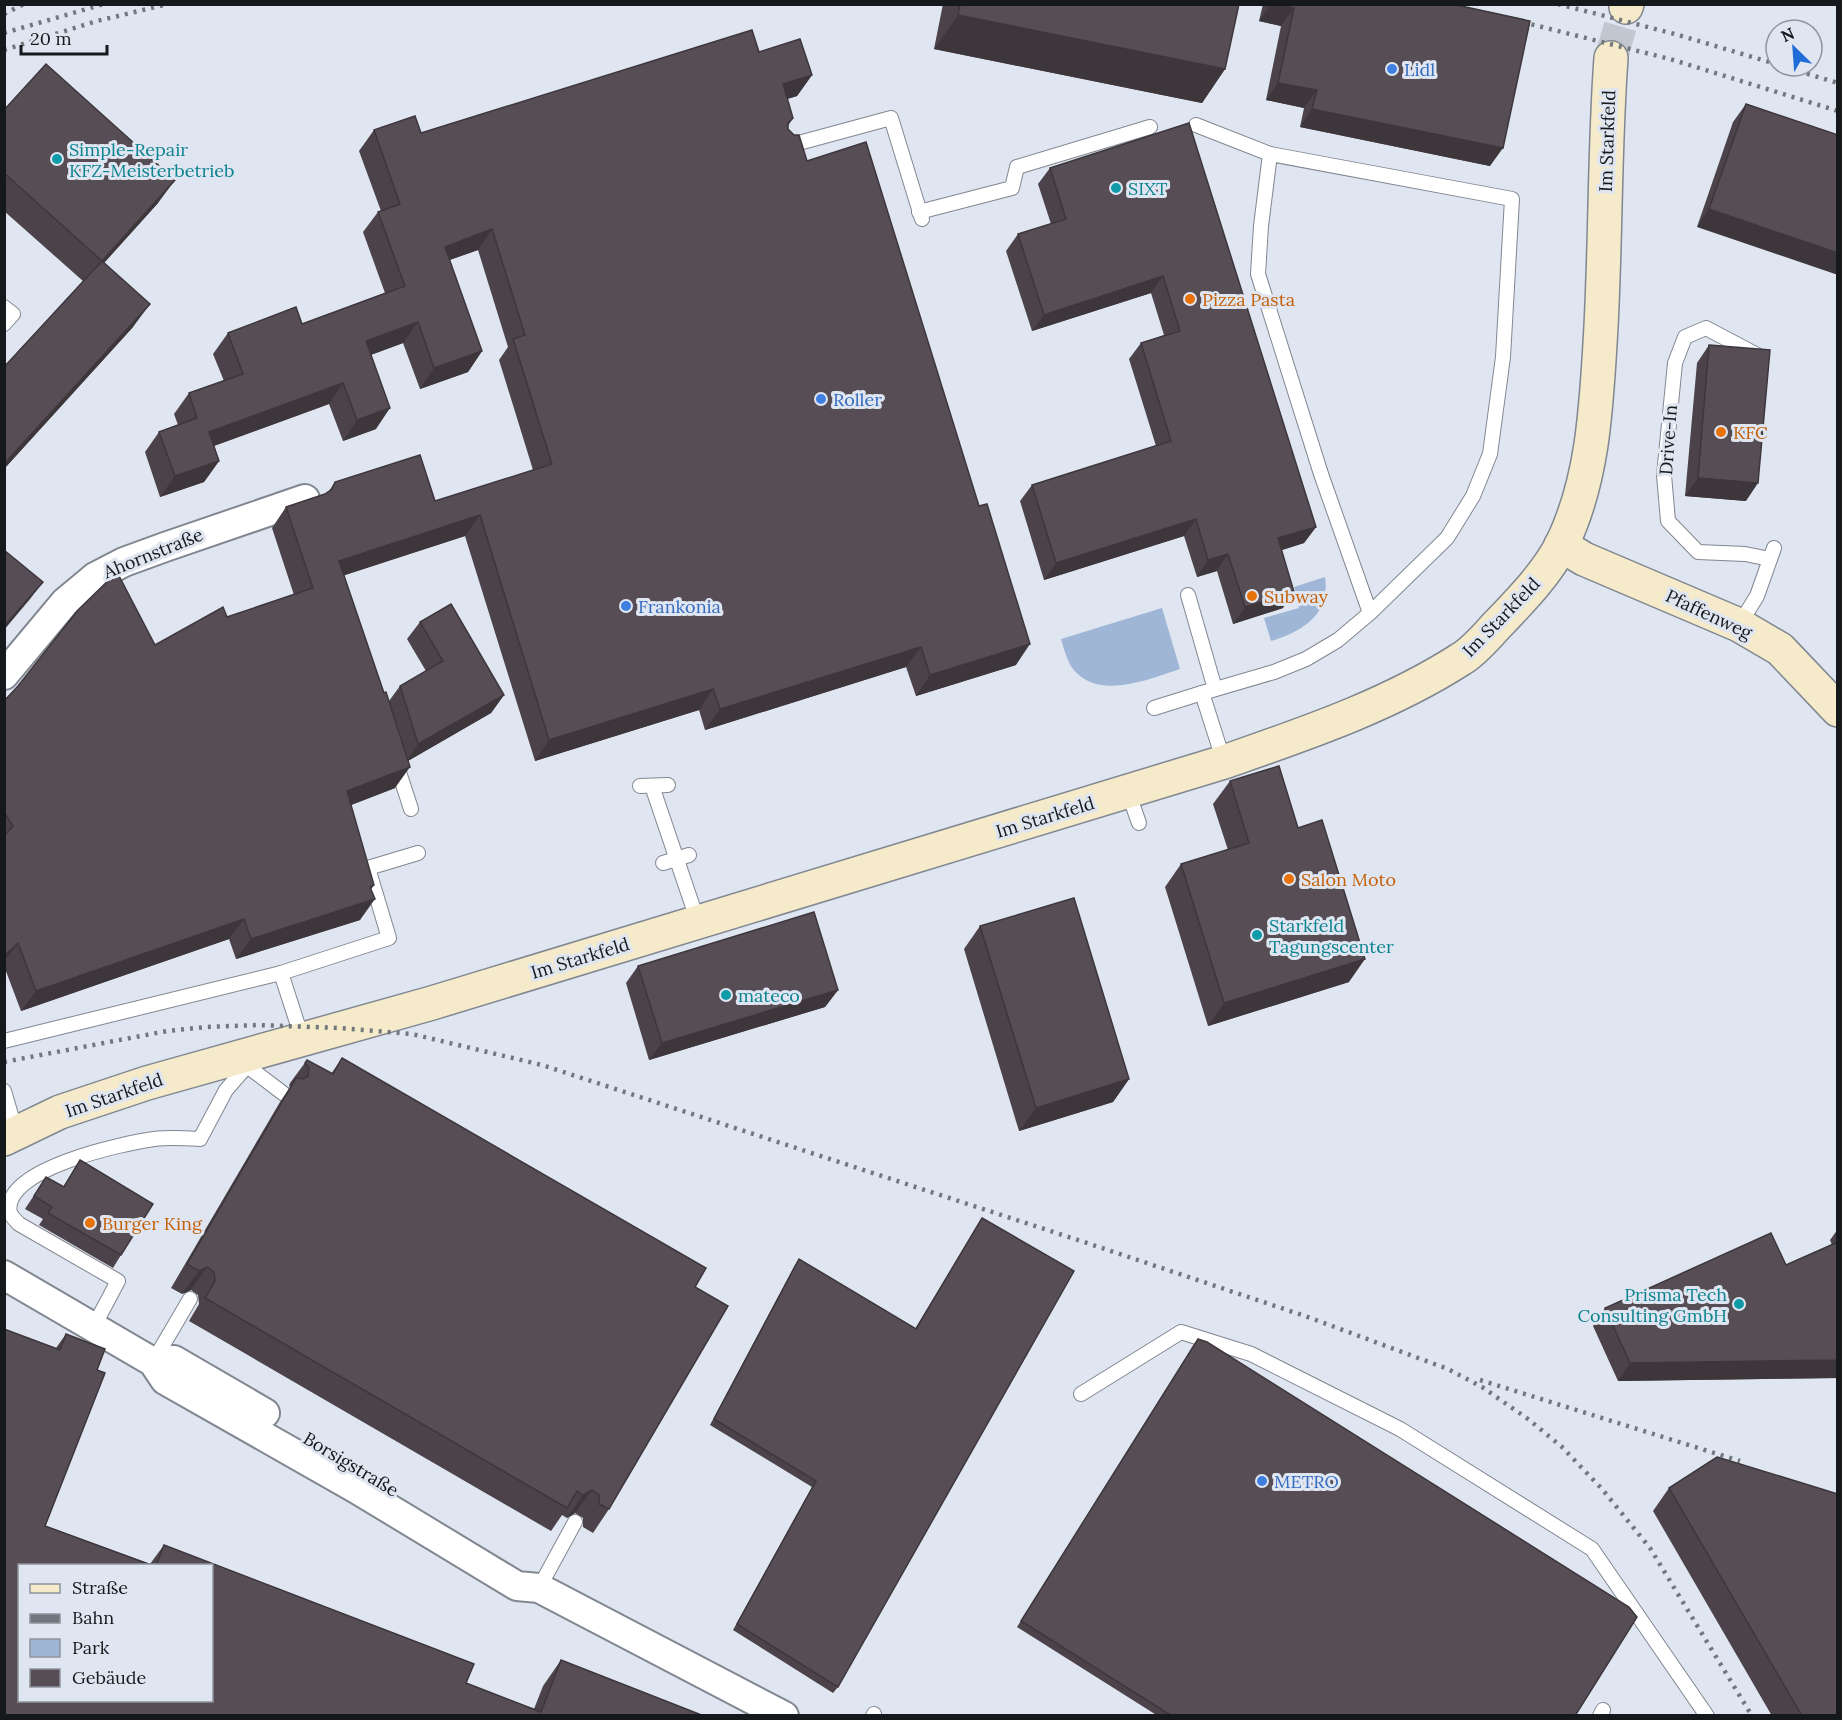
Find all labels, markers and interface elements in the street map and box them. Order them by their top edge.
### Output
scale bar [21,18,106,56]
north arrow [1764,18,1824,78]
text: N [1778,23,1797,46]
text: 20 m [30,27,72,50]
place label: Lidl [1404,58,1435,81]
marker: Lidl [1385,62,1399,76]
street label: Im Starkfeld [1594,89,1620,192]
place label: Simple-Repair KFZ-Meisterbetrieb [69,138,234,182]
marker: Simple-Repair KFZ-Meisterbetrieb [50,152,64,166]
place label: SIXT [1128,177,1168,200]
marker: SIXT [1109,181,1123,195]
place label: Pizza Pasta [1202,288,1295,311]
marker: Pizza Pasta [1183,292,1197,306]
place label: Roller [833,388,882,411]
marker: Roller [814,392,828,406]
street label: Drive-In [1654,404,1682,476]
place label: KFC [1733,421,1768,444]
marker: KFC [1714,425,1728,439]
street label: Ahornstraße [99,522,206,584]
street label: Im Starkfeld [1457,572,1545,662]
street label: Pfaffenweg [1662,584,1757,644]
place label: Subway [1264,585,1329,608]
marker: Subway [1245,589,1259,603]
place label: Frankonia [638,595,721,618]
marker: Frankonia [619,599,633,613]
street label: Im Starkfeld [993,791,1097,843]
place label: Salon Moto [1301,868,1396,891]
marker: Salon Moto [1282,872,1296,886]
place label: Starkfeld Tagungscenter [1269,914,1394,958]
marker: Starkfeld Tagungscenter [1250,928,1264,942]
street label: Im Starkfeld [528,932,632,984]
place label: mateco [738,984,800,1007]
marker: mateco [719,988,733,1002]
street label: Im Starkfeld [62,1067,166,1122]
place label: Burger King [102,1212,203,1235]
marker: Burger King [83,1216,97,1230]
place label: Prisma Tech Consulting GmbH [1577,1283,1727,1327]
marker: Prisma Tech Consulting GmbH [1732,1297,1746,1311]
street label: Borsigstraße [299,1427,403,1502]
place label: METRO [1274,1470,1339,1493]
marker: METRO [1255,1474,1269,1488]
legend [18,1564,213,1702]
text: Straße [72,1576,128,1599]
text: Bahn [72,1606,114,1629]
text: Park [72,1636,110,1659]
text: Gebäude [72,1666,147,1689]

